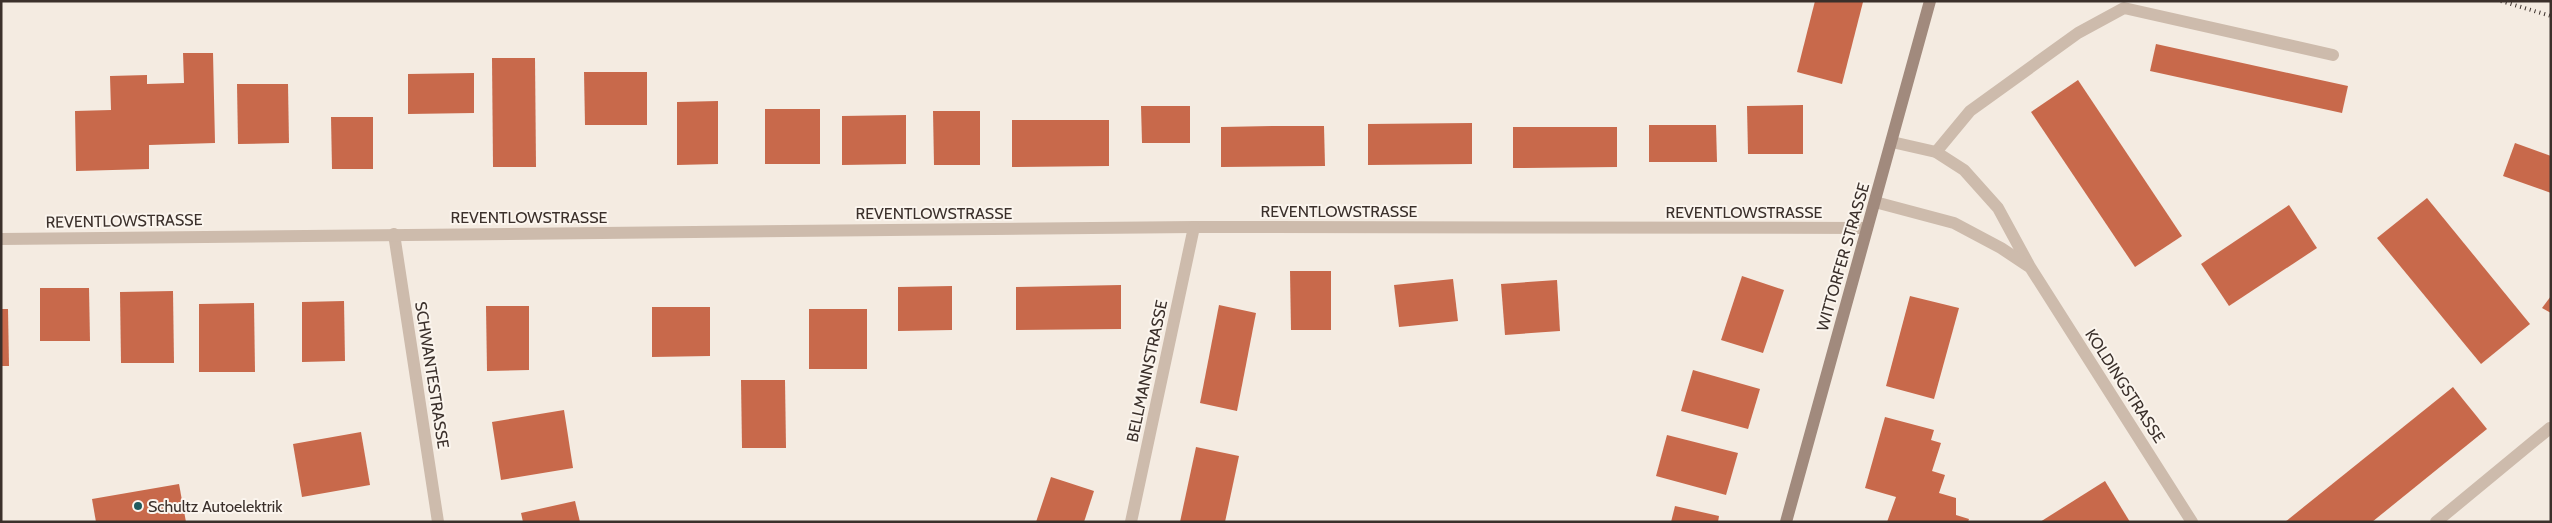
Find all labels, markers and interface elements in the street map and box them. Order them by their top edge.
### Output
street label: WITTORFER STRASSE [1813,181,1873,333]
street label: REVENTLOWSTRASSE [1261,202,1418,221]
street label: REVENTLOWSTRASSE [1666,203,1823,222]
street label: REVENTLOWSTRASSE [856,204,1013,223]
street label: REVENTLOWSTRASSE [451,208,608,227]
street label: REVENTLOWSTRASSE [45,210,203,232]
street label: BELLMANNSTRASSE [1123,298,1171,444]
street label: SCHWANTESTRASSE [411,300,453,450]
street label: KOLDINGSTRASSE [2081,326,2169,446]
place label: Schultz Autoelektrik [148,497,283,516]
marker: Schultz Autoelektrik [132,500,144,512]

